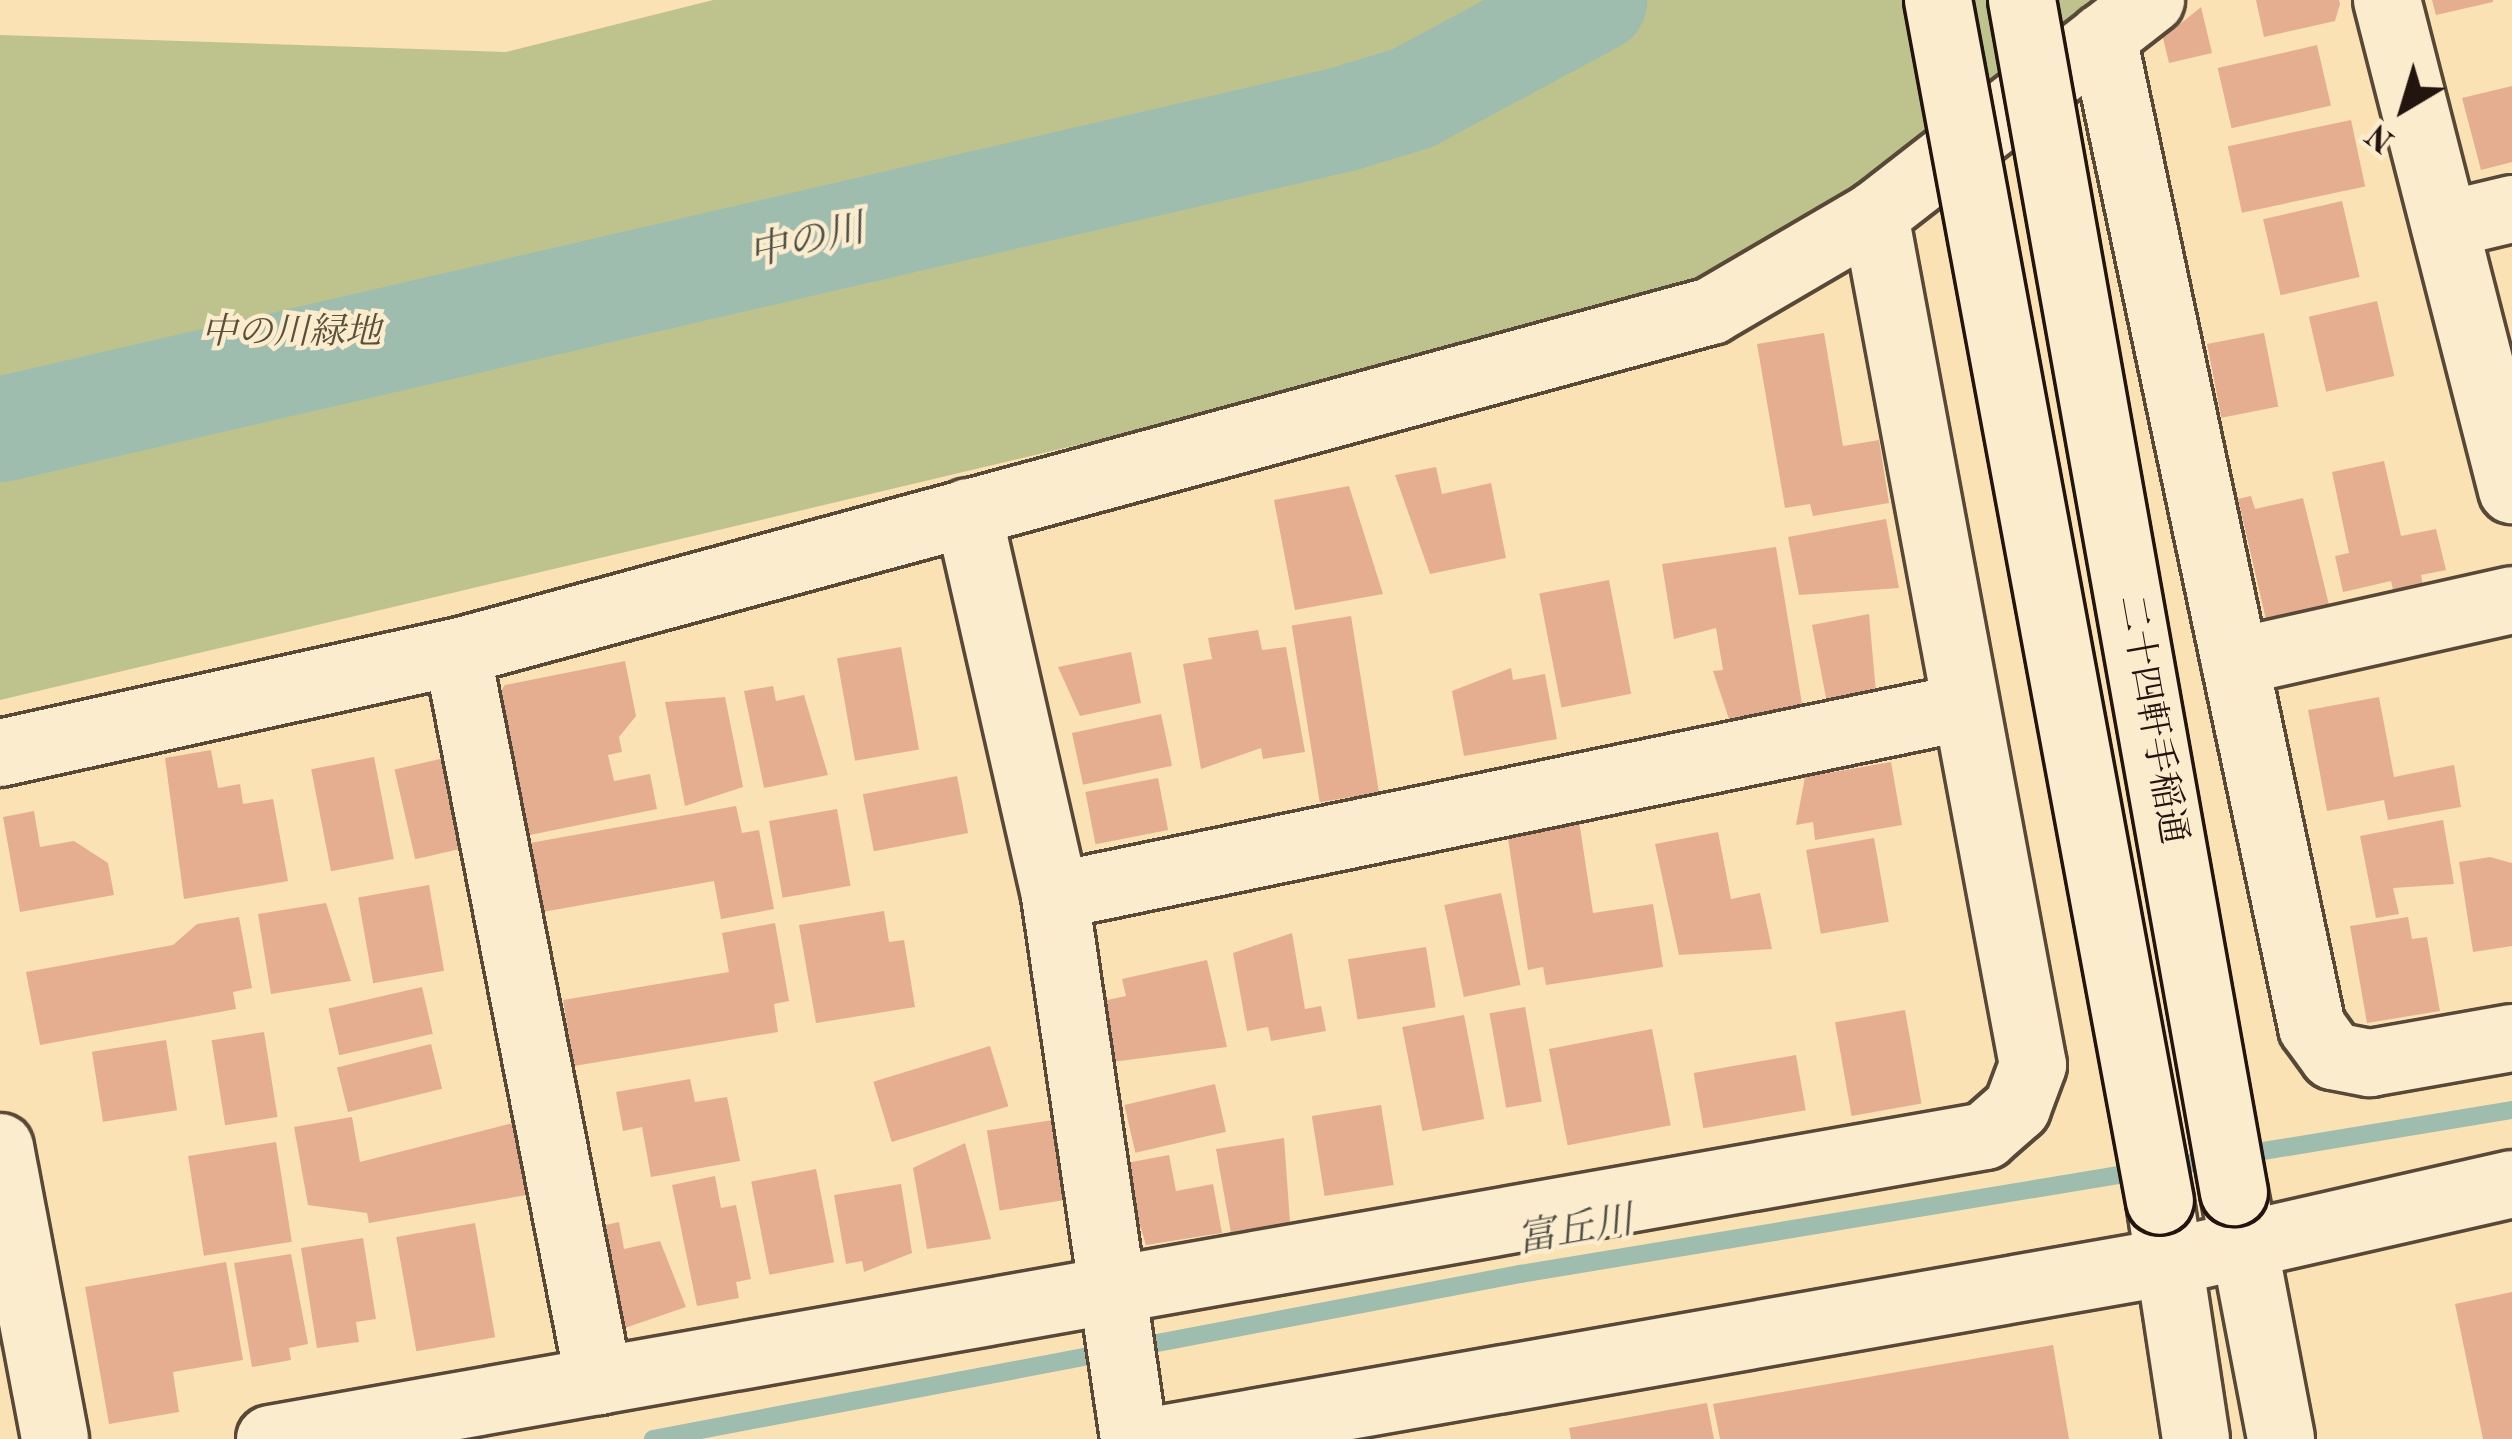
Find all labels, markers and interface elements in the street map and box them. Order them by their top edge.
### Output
north arrow [2344,48,2464,168]
text: N [2361,116,2402,158]
water label: 中の川 [745,207,869,279]
park label: 中の川緑地 [201,313,381,357]
street label: 二十四軒手稲通 [2107,592,2193,848]
water label: 富丘川 [1513,1199,1637,1265]

